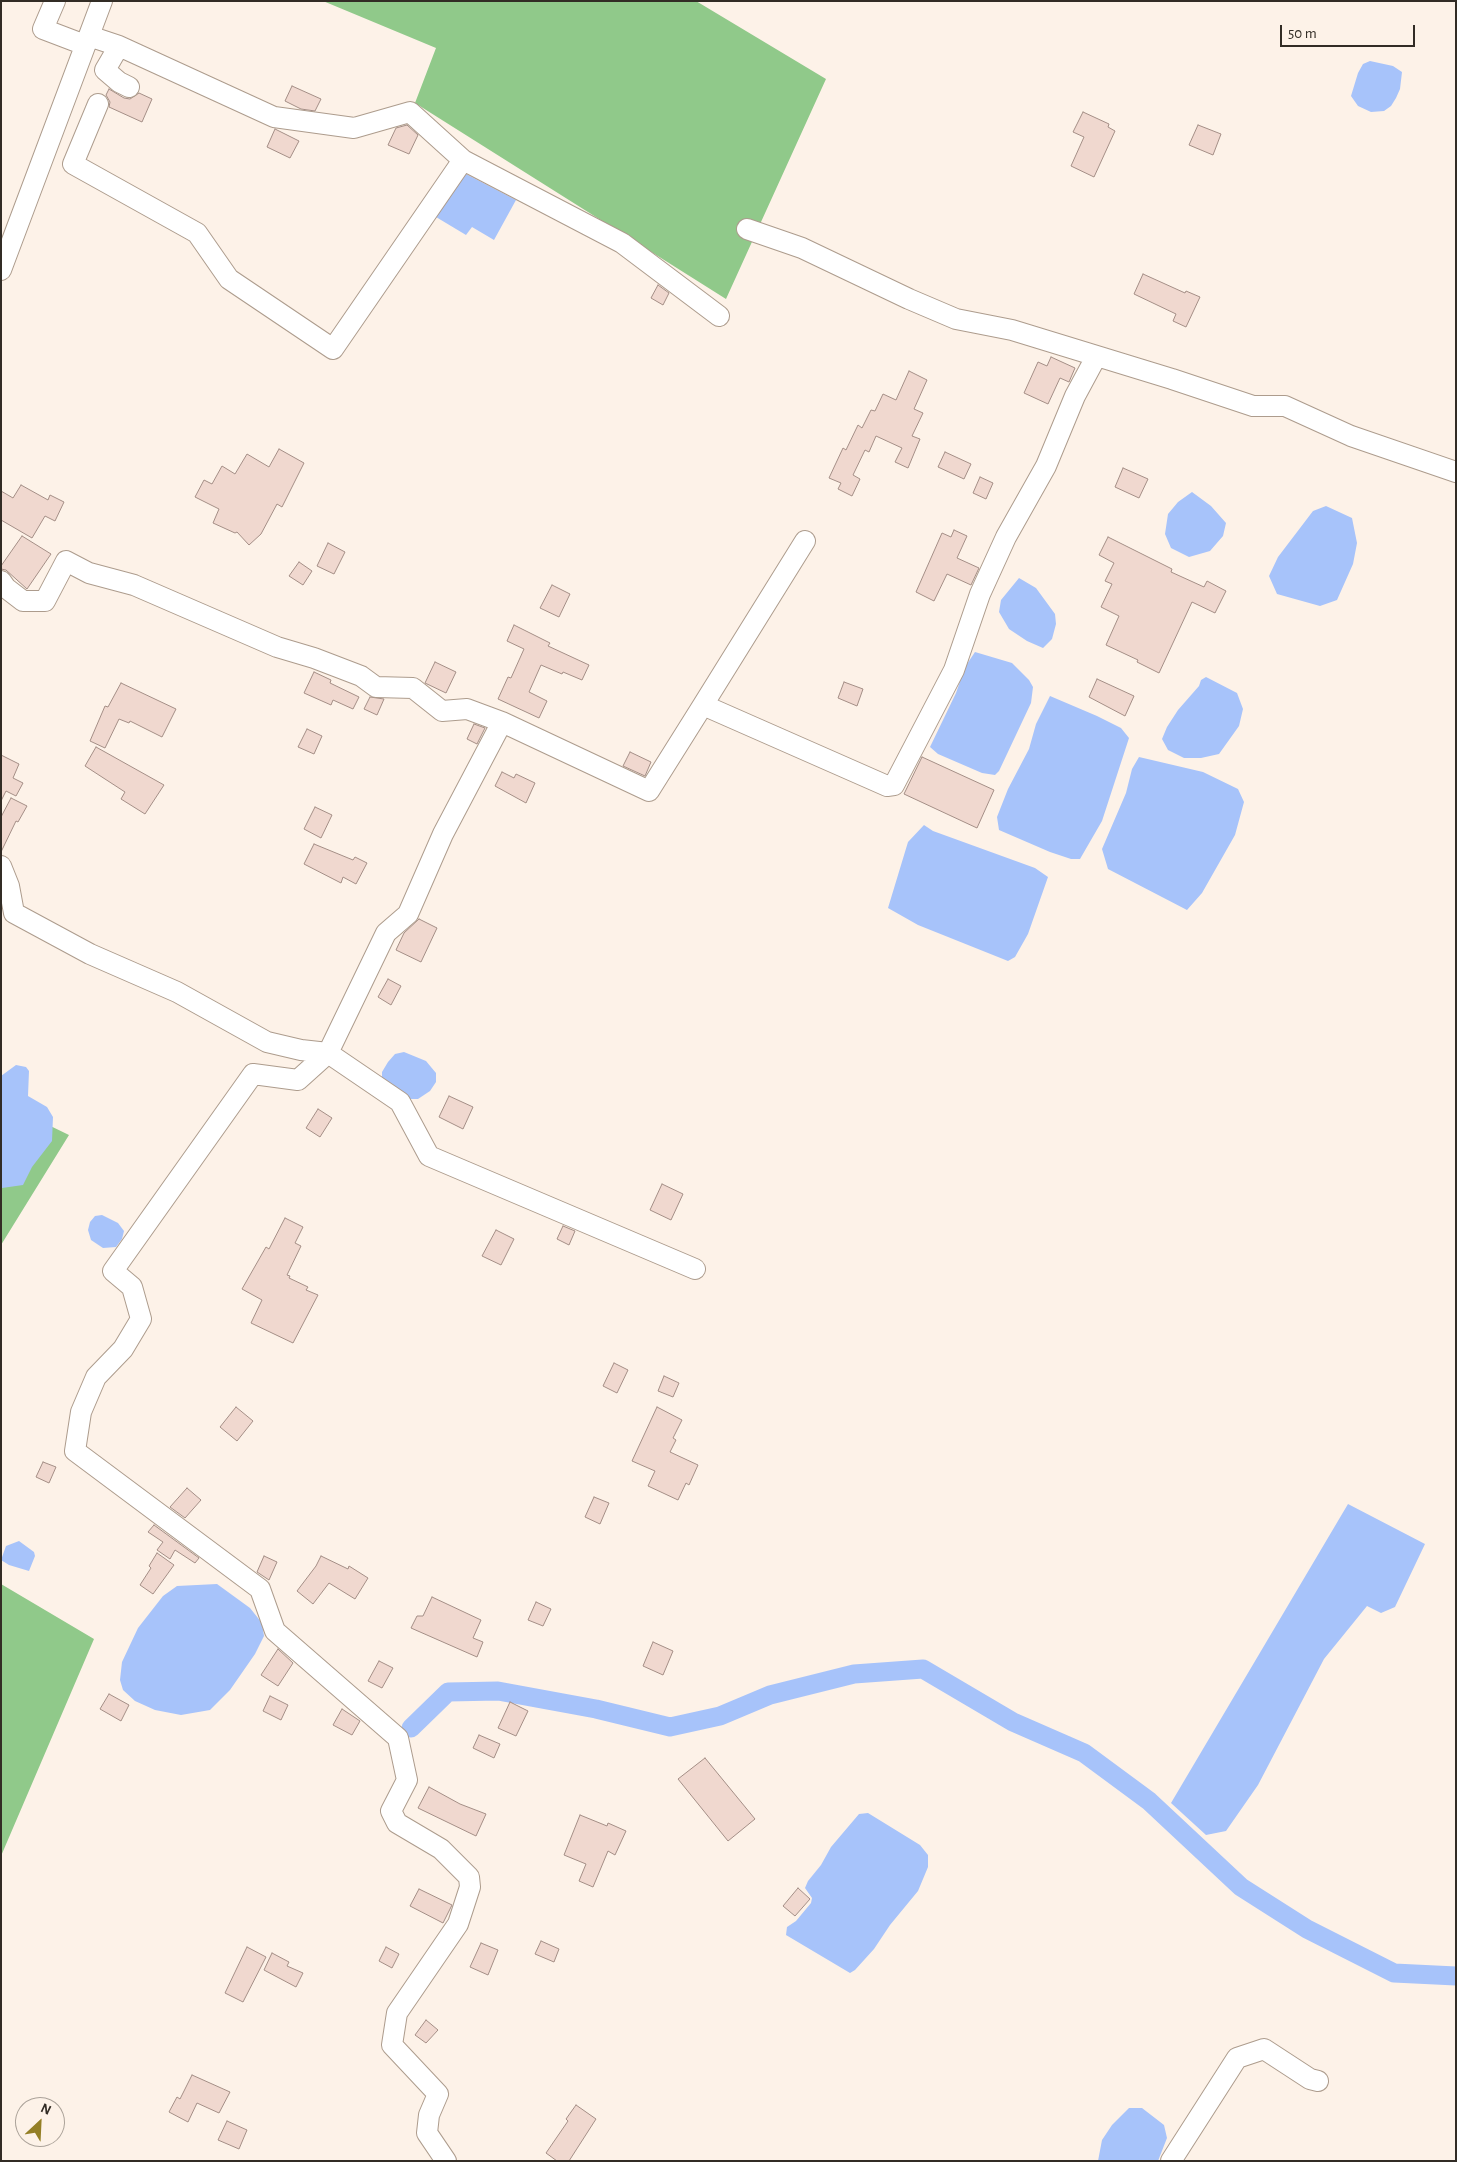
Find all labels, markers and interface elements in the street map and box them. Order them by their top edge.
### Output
scale bar [1282,15,1417,47]
text: 50 m [1288,26,1317,41]
north arrow [15,2097,65,2147]
text: N [39,2101,53,2118]

